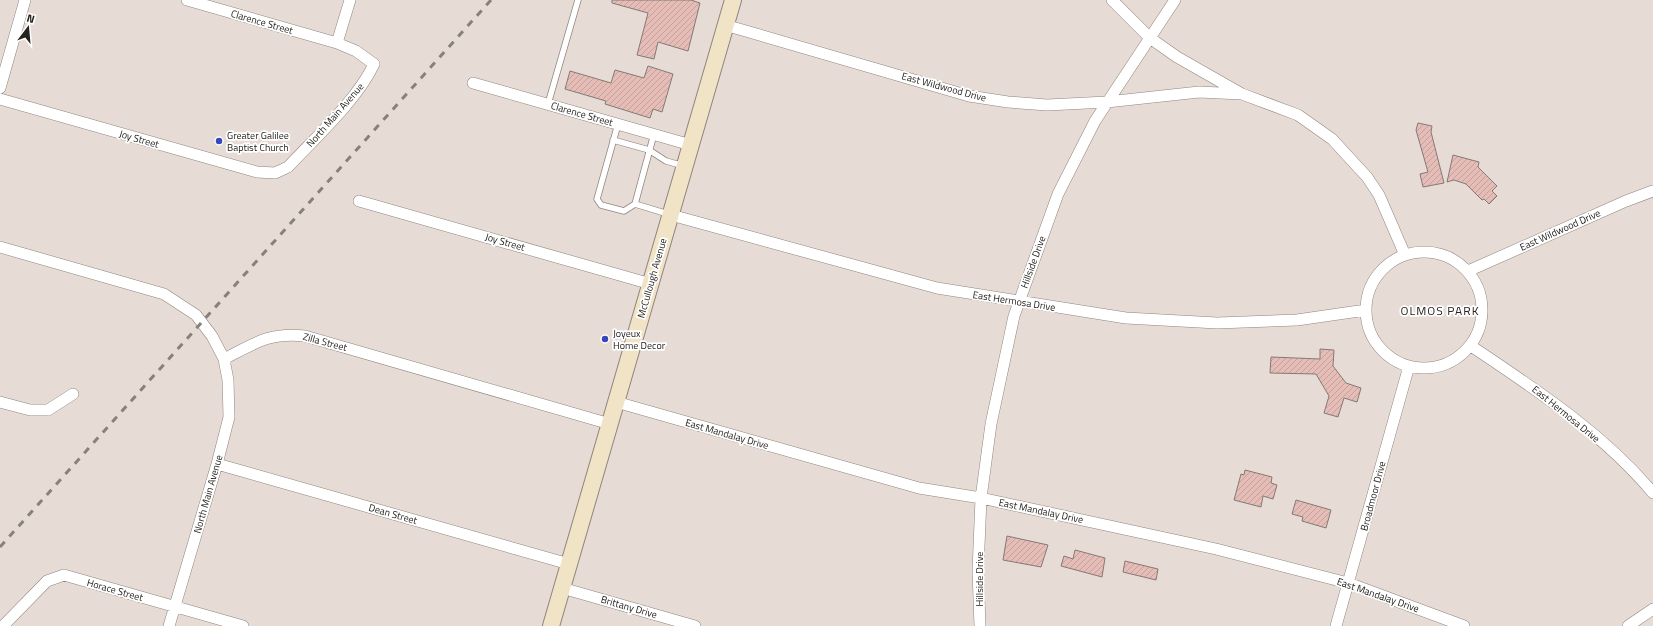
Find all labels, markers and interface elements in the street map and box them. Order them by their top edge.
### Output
street label: Clarence Street [229,6,295,38]
north arrow [8,8,48,48]
text: N [25,10,37,27]
street label: East Wildwood Drive [900,68,988,106]
street label: North Main Avenue [303,80,367,150]
street label: Clarence Street [549,98,615,130]
street label: Joy Street [117,126,161,152]
place label: Greater Galilee Baptist Church [227,128,289,155]
marker: Greater Galilee Baptist Church [214,136,224,146]
street label: East Wildwood Drive [1517,205,1603,255]
street label: Joy Street [483,229,527,255]
street label: Hillside Drive [1017,234,1049,290]
street label: McCullough Avenue [633,236,671,320]
street label: East Hermosa Drive [972,287,1056,315]
district label: OLMOS PARK [1401,301,1479,320]
place label: Joyeux Home Decor [613,326,666,353]
street label: Zilla Street [301,329,349,355]
marker: Joyeux Home Decor [600,334,610,344]
street label: East Hermosa Drive [1529,382,1603,446]
street label: East Mandalay Drive [684,415,770,453]
street label: North Main Avenue [190,453,226,535]
street label: Broadmoor Drive [1356,459,1390,533]
street label: East Mandalay Drive [997,495,1085,527]
street label: Dean Street [367,500,419,528]
street label: Hillside Drive [972,552,987,606]
street label: East Mandalay Drive [1335,574,1421,616]
street label: Horace Street [85,575,145,605]
street label: Brittany Drive [599,592,659,622]

